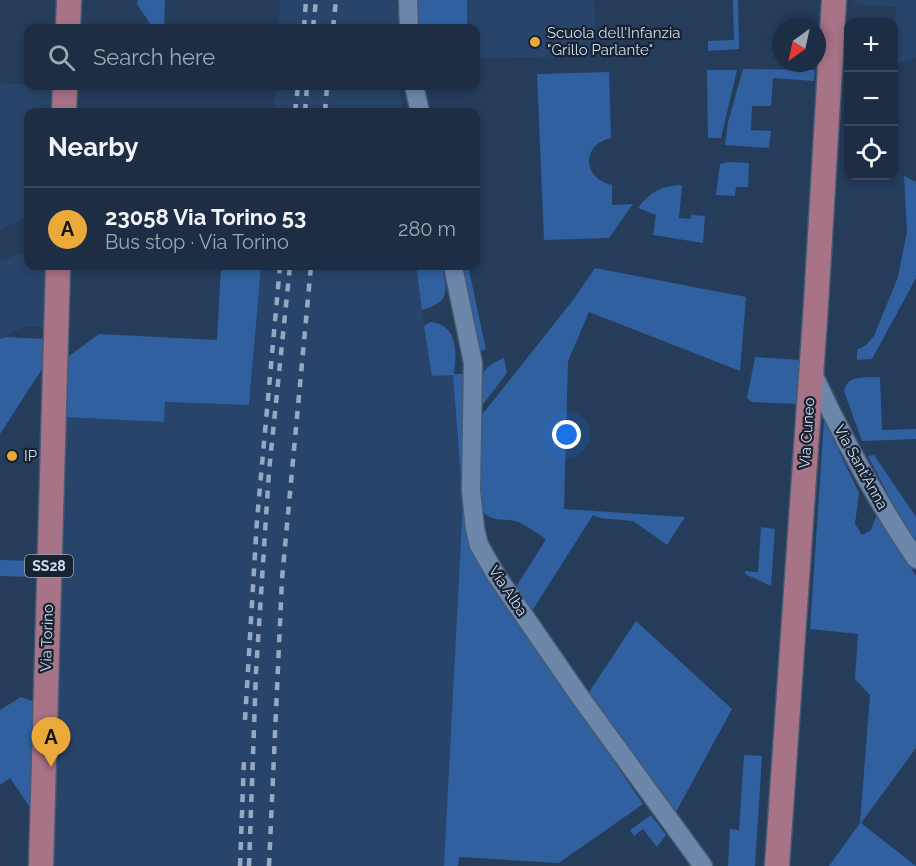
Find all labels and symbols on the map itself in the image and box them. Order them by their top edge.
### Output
north arrow [772,18,826,72]
place label: Scuola dell'Infanzia "Grillo Parlante" [547,24,680,59]
marker: Scuola dell'Infanzia "Grillo Parlante" [528,35,542,49]
street label: Via Cuneo [796,397,818,469]
your location [552,420,581,449]
street label: Via Sant'Anna [830,421,892,513]
place label: IP [24,447,37,465]
marker: IP [5,449,19,463]
road number: SS28 [25,555,73,577]
street label: Via Alba [485,562,531,620]
street label: Via Torino [37,604,57,672]
pin: A [32,718,70,767]

